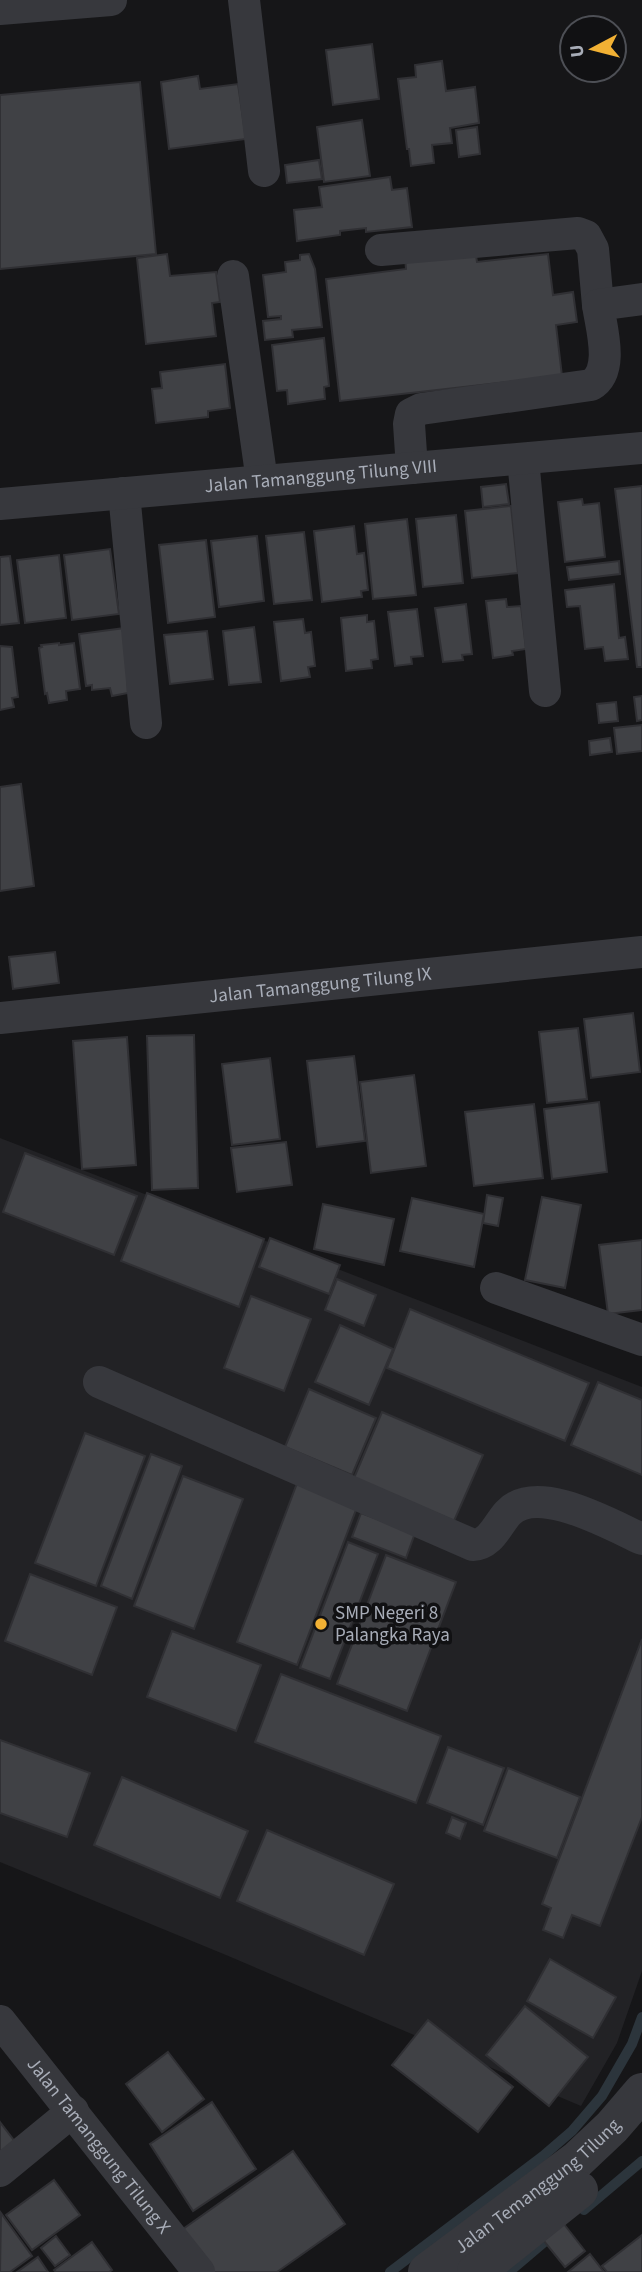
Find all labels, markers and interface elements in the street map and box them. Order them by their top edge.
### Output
north arrow [558,14,628,84]
text: U [563,43,592,59]
street label: Jalan Tamanggung Tilung VIII [203,452,438,500]
street label: Jalan Tamanggung Tilung IX [208,960,433,1010]
place label: SMP Negeri 8 Palangka Raya [335,1600,450,1649]
marker: SMP Negeri 8 Palangka Raya [313,1616,329,1632]
street label: Jalan Tamanggung Tilung X [20,2052,177,2240]
street label: Jalan Temanggung Tilung [449,2112,627,2260]

